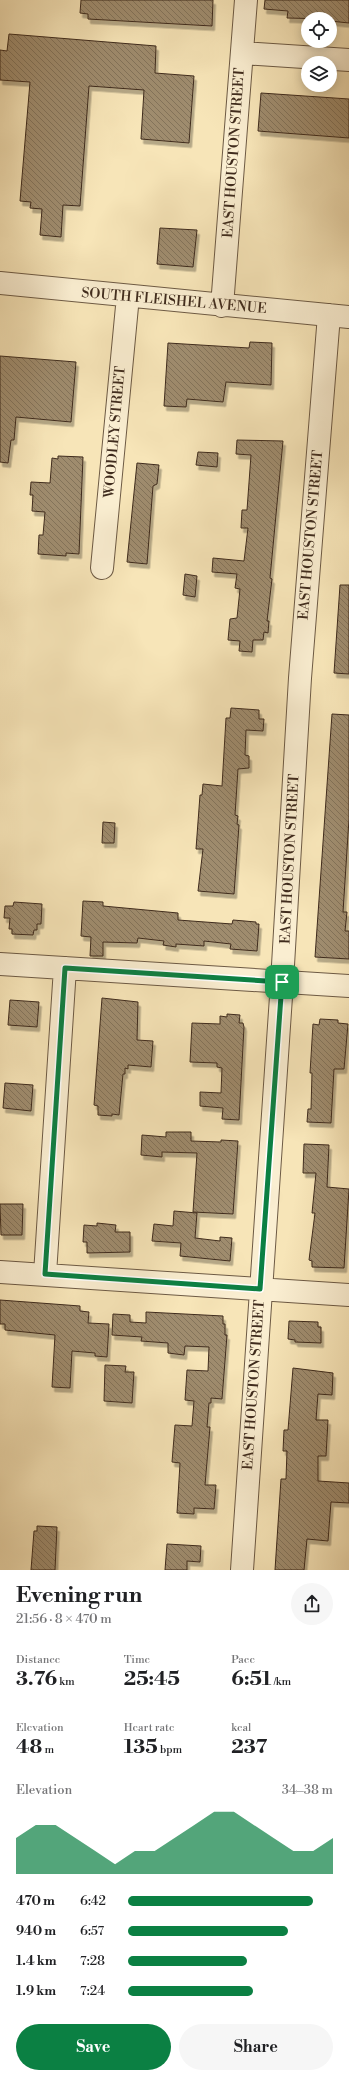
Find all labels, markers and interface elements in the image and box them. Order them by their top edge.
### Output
map controls [301,12,337,92]
button: locate [301,12,337,48]
button: layers [301,56,337,92]
street label: EAST HOUSTON STREET [219,67,249,239]
street label: SOUTH FLEISHEL AVENUE [81,284,267,318]
street label: WOODLEY STREET [100,365,130,500]
street label: EAST HOUSTON STREET [295,449,327,621]
street label: EAST HOUSTON STREET [277,773,303,945]
pin [265,965,299,999]
icon: arrive [271,971,293,993]
street label: EAST HOUSTON STREET [239,1299,269,1471]
text: Evening run [16,1582,142,1609]
button: share [291,1583,333,1625]
text: 21:56 · 8 × 470 m [16,1611,112,1627]
text: Distance [16,1653,60,1667]
text: Time [124,1653,150,1667]
text: Pace [231,1653,255,1667]
text: 3.76 [16,1667,57,1692]
text: 25:45 [124,1667,180,1692]
text: 6:51 [231,1667,271,1692]
text: km [57,1675,75,1689]
text: /km [271,1675,291,1689]
text: Elevation [16,1721,64,1735]
text: Heart rate [124,1721,174,1735]
text: kcal [231,1721,251,1735]
text: 48 [16,1735,42,1760]
text: 135 [124,1735,158,1760]
text: 237 [231,1735,267,1760]
text: m [42,1743,54,1757]
text: bpm [158,1743,182,1757]
text: Elevation [16,1782,72,1798]
text: 34–38 m [282,1782,333,1798]
text: 470 m [16,1893,55,1909]
text: 6:42 [80,1893,106,1909]
text: 940 m [16,1923,56,1939]
text: 6:57 [80,1923,104,1939]
text: 1.4 km [16,1953,57,1969]
text: 7:28 [80,1953,105,1969]
text: 1.9 km [16,1983,56,1999]
text: 7:24 [80,1983,105,1999]
button: Save [16,2024,171,2070]
button: Share [179,2024,333,2070]

